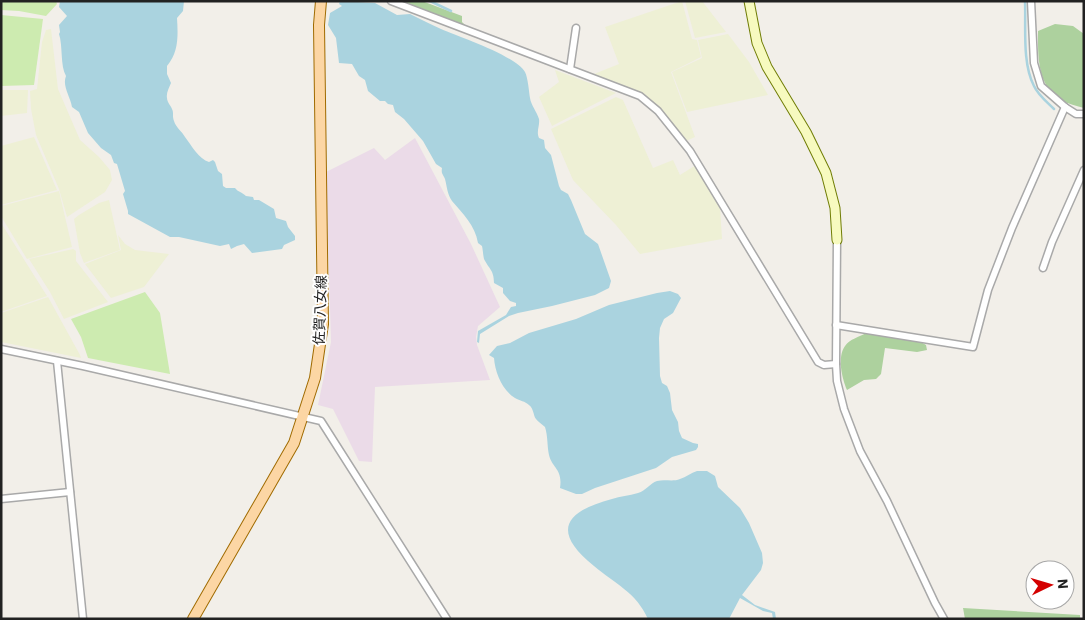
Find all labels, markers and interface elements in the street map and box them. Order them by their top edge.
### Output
street label: 佐賀八女線 [310,275,330,345]
north arrow [1025,560,1075,610]
text: N [1054,578,1072,590]

